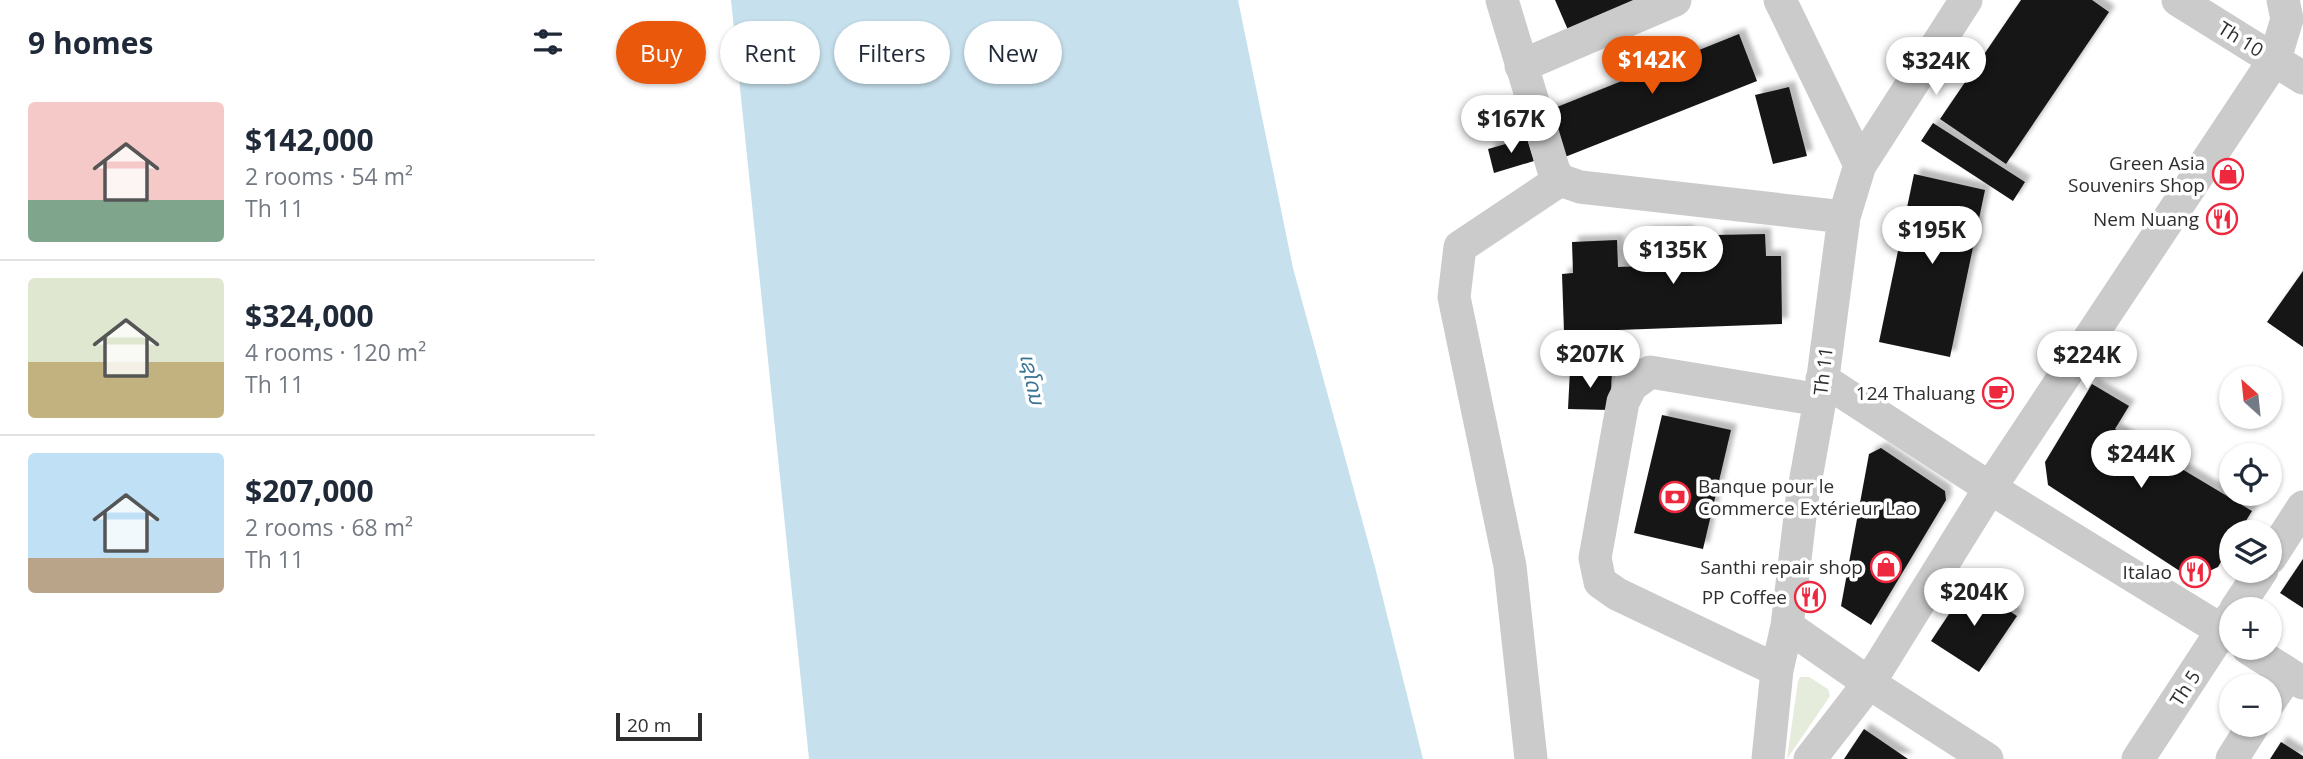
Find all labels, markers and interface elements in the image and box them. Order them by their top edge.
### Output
street label: Th 10 [2213,15,2269,63]
chip: Buy [616,21,706,84]
chip: Rent [720,21,820,84]
chip: Filters [834,21,950,84]
chip: New [964,21,1062,84]
text: 9 homes [28,22,153,63]
icon: filters [529,23,567,61]
pin: $142K [1603,36,1701,96]
pin: $324K [1887,38,1985,97]
text: $142K [1618,43,1686,75]
text: $324K [1902,44,1970,76]
pin: $167K [1462,96,1560,155]
text: $167K [1477,102,1545,134]
text: $142,000 [245,119,374,160]
icon: home [84,130,168,214]
place label: Green Asia Souvenirs Shop [2068,150,2205,198]
shop icon: Green Asia Souvenirs Shop [2211,157,2245,191]
text: 2 rooms · 54 m² [245,160,413,192]
text: Th 11 [245,192,304,224]
restaurant icon: Nem Nuang [2205,202,2239,236]
pin: $195K [1883,206,1981,266]
place label: Nem Nuang [2093,206,2199,232]
text: $195K [1898,213,1966,245]
pin: $135K [1624,226,1722,286]
text: $135K [1639,233,1707,265]
text: $324,000 [245,295,374,336]
icon: home [84,306,168,390]
pin: $207K [1541,330,1639,390]
pin: $224K [2038,332,2136,391]
text: 4 rooms · 120 m² [245,336,426,368]
text: $207K [1556,337,1624,369]
text: $224K [2053,338,2121,370]
street label: Th 11 [1807,345,1839,397]
water label: ເຊໂດນ [1014,351,1052,409]
north arrow [2219,366,2282,429]
map controls [2219,366,2282,737]
text: Th 11 [245,368,304,400]
cafe icon: 124 Thaluang [1981,376,2015,410]
place label: 124 Thaluang [1856,380,1975,406]
pin: $244K [2092,430,2190,490]
text: $244K [2107,437,2175,469]
button: locate [2219,443,2282,506]
text: $207,000 [245,470,374,511]
place label: Banque pour le Commerce Extérieur Lao [1698,473,1917,521]
bank icon: Banque pour le Commerce Extérieur Lao [1658,480,1692,514]
icon: home [84,481,168,565]
text: 2 rooms · 68 m² [245,511,413,543]
button: layers [2219,520,2282,583]
text: Th 11 [245,543,304,575]
shop icon: Santhi repair shop [1869,550,1903,584]
place label: Santhi repair shop [1700,554,1863,580]
restaurant icon: Italao [2178,555,2212,589]
place label: Italao [2123,559,2172,585]
pin: $204K [1925,568,2023,628]
text: $204K [1940,575,2008,607]
restaurant icon: PP Coffee [1793,580,1827,614]
place label: PP Coffee [1702,584,1787,610]
button: + [2219,597,2282,660]
street label: Th 5 [2164,665,2206,711]
button: − [2219,674,2282,737]
scale bar [616,710,702,742]
text: 20 m [627,712,671,738]

